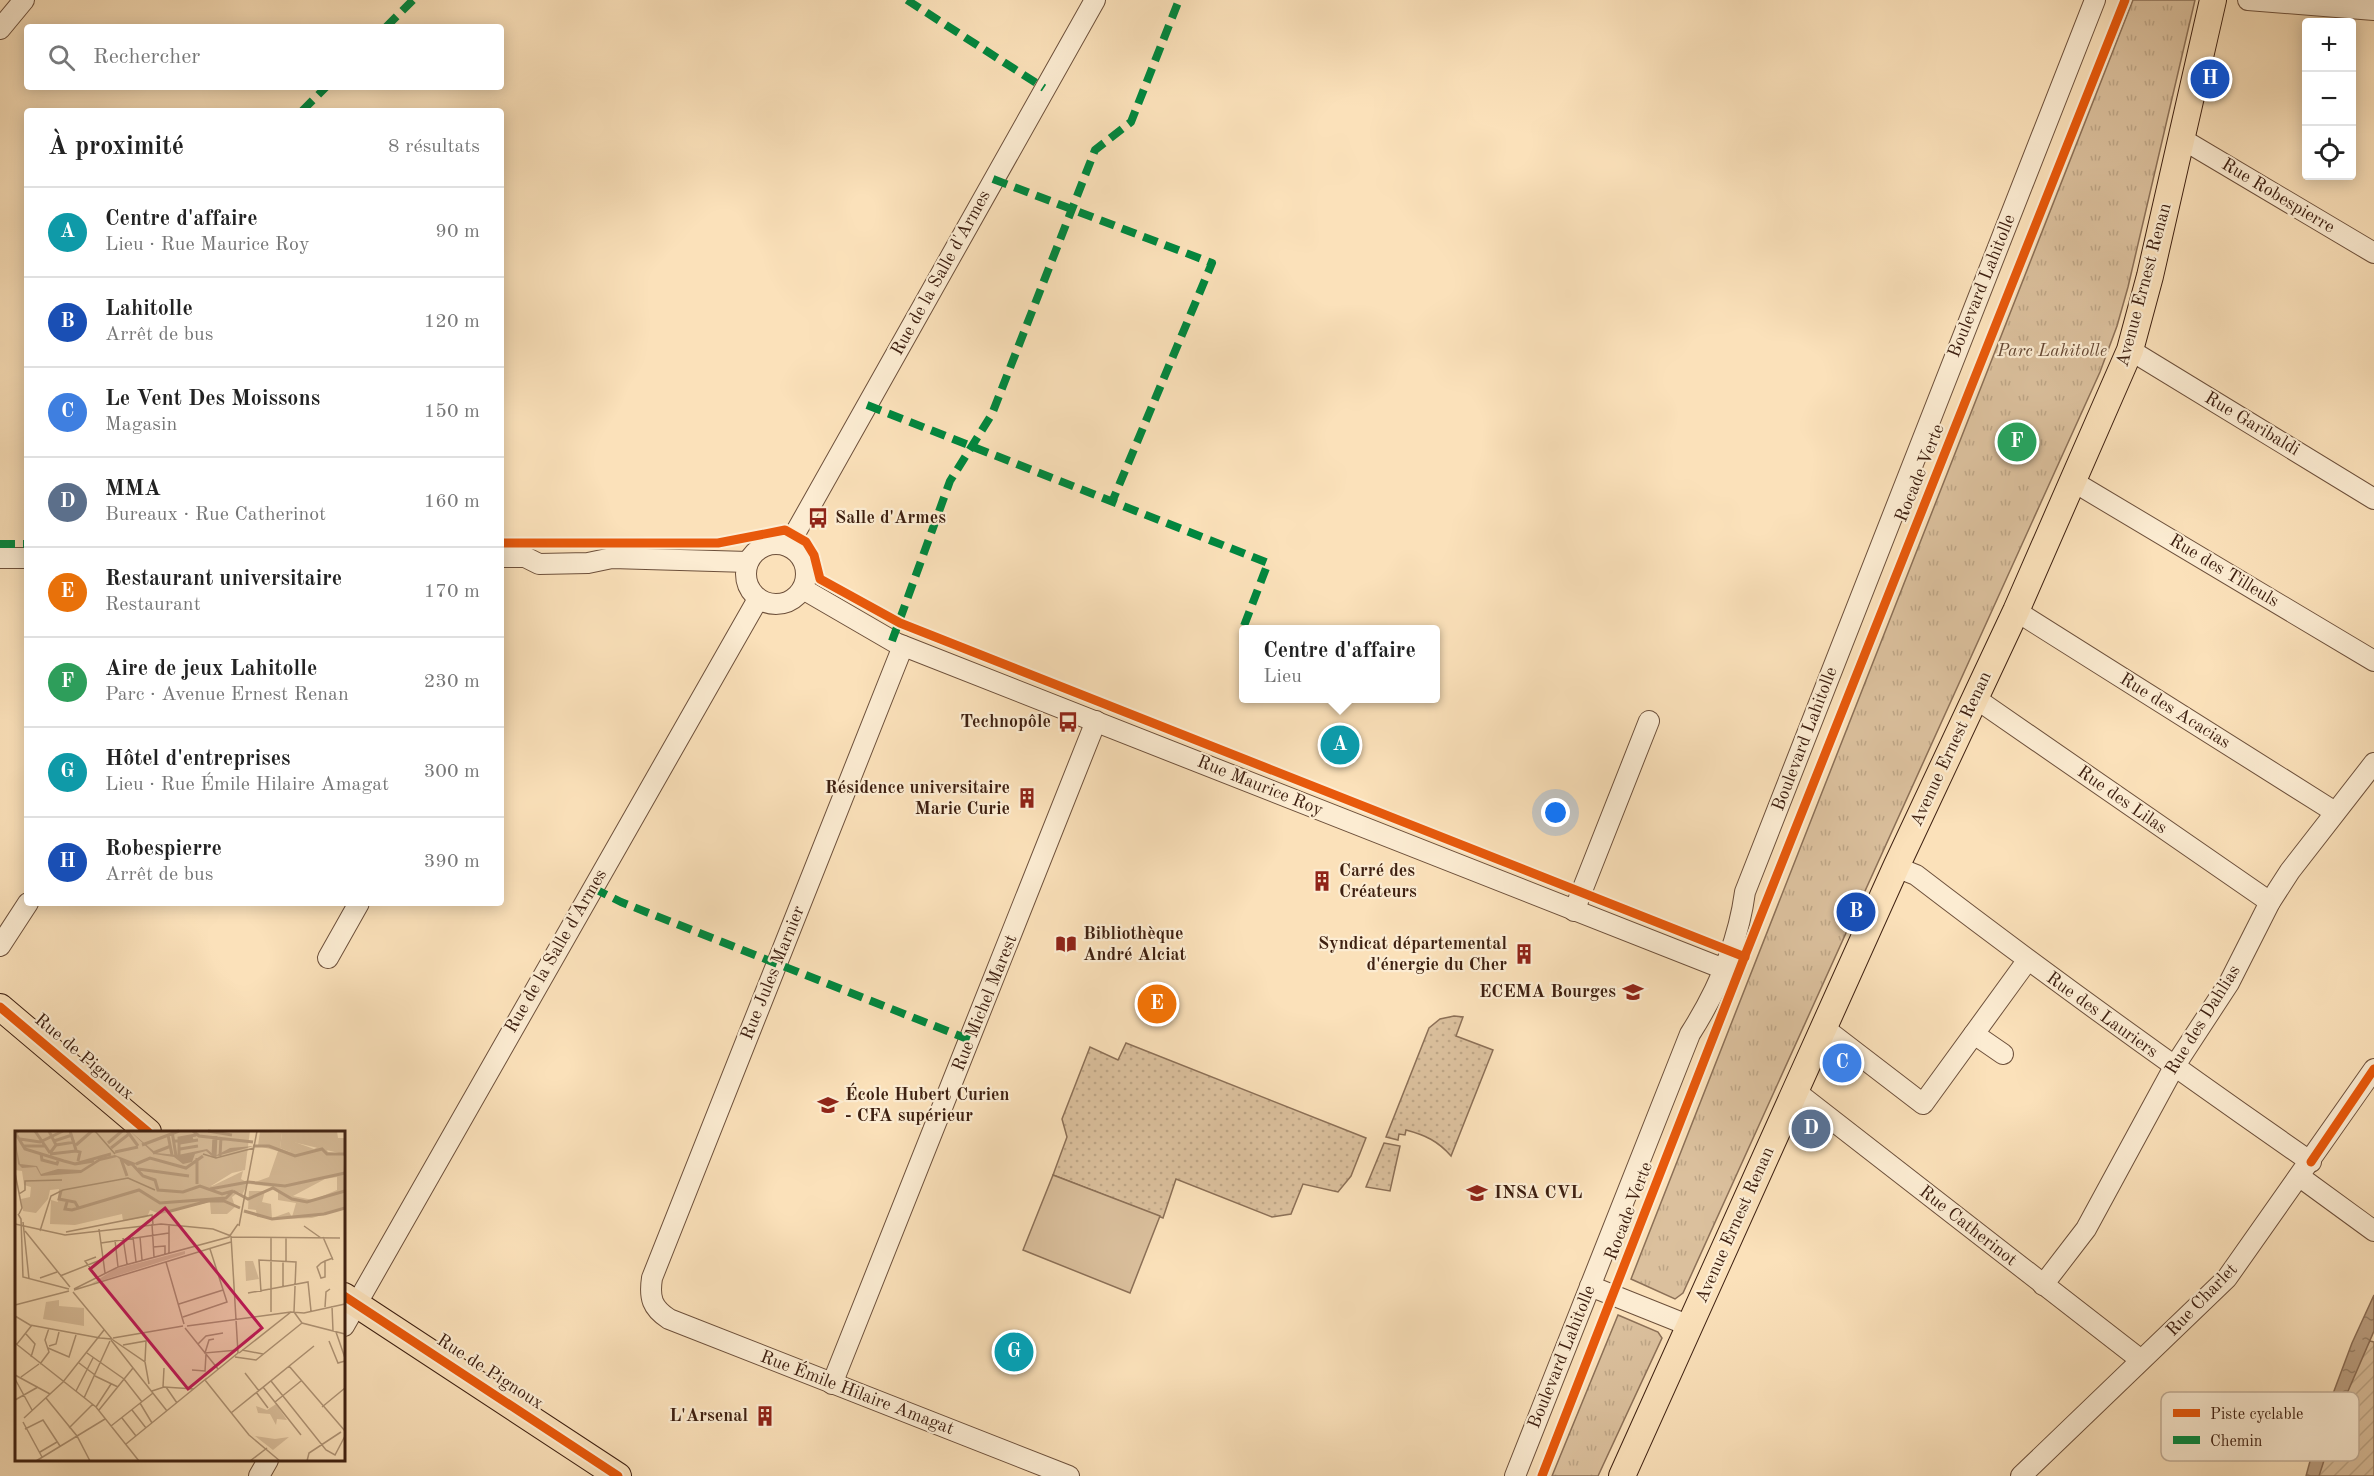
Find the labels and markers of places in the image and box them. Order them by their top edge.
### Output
pin: H [2190,56,2230,101]
pin: F [1998,420,2036,464]
bus stop icon: Salle d'Armes [806,506,830,530]
place label: Salle d'Armes [835,509,946,527]
bus stop icon: Technopôle [1056,710,1080,734]
place label: Technopôle [960,713,1051,731]
pin: A [1320,722,1360,768]
place label: Résidence universitaire Marie Curie [825,779,1010,818]
building icon: Résidence universitaire Marie Curie [1015,786,1039,810]
place label: Carré des Créateurs [1339,862,1417,901]
building icon: Carré des Créateurs [1310,869,1334,893]
pin: B [1836,890,1876,934]
place label: Bibliothèque André Alciat [1083,925,1187,964]
library icon: Bibliothèque André Alciat [1054,932,1078,956]
place label: Syndicat départemental d'énergie du Cher [1318,935,1507,974]
building icon: Syndicat départemental d'énergie du Cher [1512,942,1536,966]
school or university icon: ECEMA Bourges [1621,980,1645,1004]
pin: E [1138,982,1176,1026]
place label: ECEMA Bourges [1479,983,1616,1001]
pin: C [1822,1040,1862,1086]
place label: École Hubert Curien - CFA supérieur [845,1082,1010,1125]
school or university icon: École Hubert Curien - CFA supérieur [816,1093,840,1117]
pin: D [1792,1106,1830,1152]
school or university icon: INSA CVL [1465,1181,1489,1205]
place label: INSA CVL [1494,1184,1582,1202]
pin: G [994,1330,1034,1374]
building icon: L'Arsenal [753,1404,777,1428]
place label: L'Arsenal [669,1407,748,1425]

